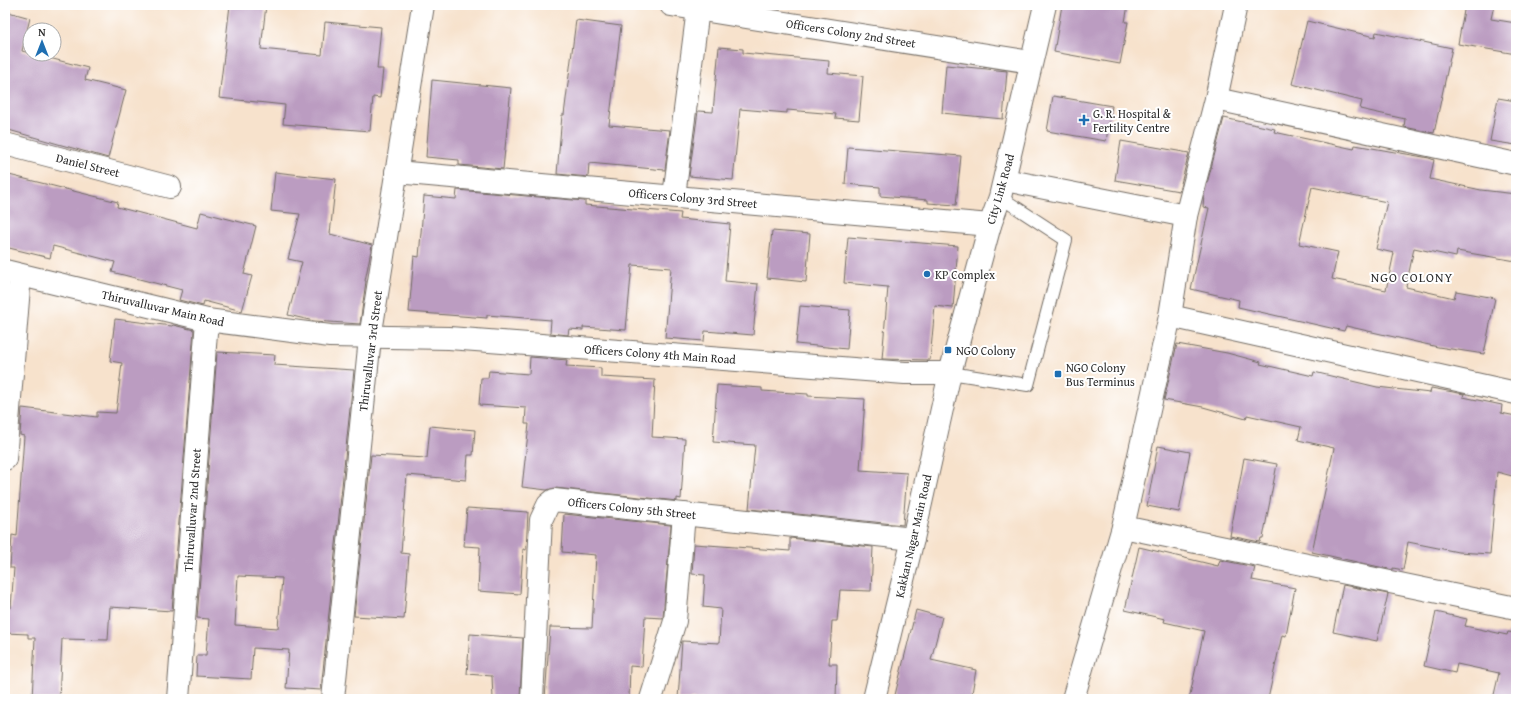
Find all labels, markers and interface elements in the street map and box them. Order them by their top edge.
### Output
street label: Officers Colony 2nd Street [785,14,918,52]
north arrow [22,22,62,62]
text: N [38,24,46,40]
place label: G. R. Hospital & Fertility Centre [1093,105,1172,136]
marker: G. R. Hospital & Fertility Centre [1078,114,1090,126]
street label: Daniel Street [54,149,122,181]
street label: City Link Road [982,151,1018,226]
street label: Officers Colony 3rd Street [628,184,759,212]
place label: KP Complex [935,266,996,283]
district label: NGO COLONY [1371,268,1453,287]
marker: KP Complex [922,269,932,279]
street label: Thiruvalluvar Main Road [100,286,227,331]
street label: Thiruvalluvar 3rd Street [354,289,386,413]
street label: Officers Colony 4th Main Road [584,340,737,368]
place label: NGO Colony [956,342,1016,359]
marker: NGO Colony [943,345,953,355]
place label: NGO Colony Bus Terminus [1066,359,1135,390]
marker: NGO Colony Bus Terminus [1053,369,1063,379]
street label: Thiruvalluvar 2nd Street [179,447,205,572]
street label: Kakkan Nagar Main Road [891,472,936,599]
street label: Officers Colony 5th Street [567,493,698,523]

